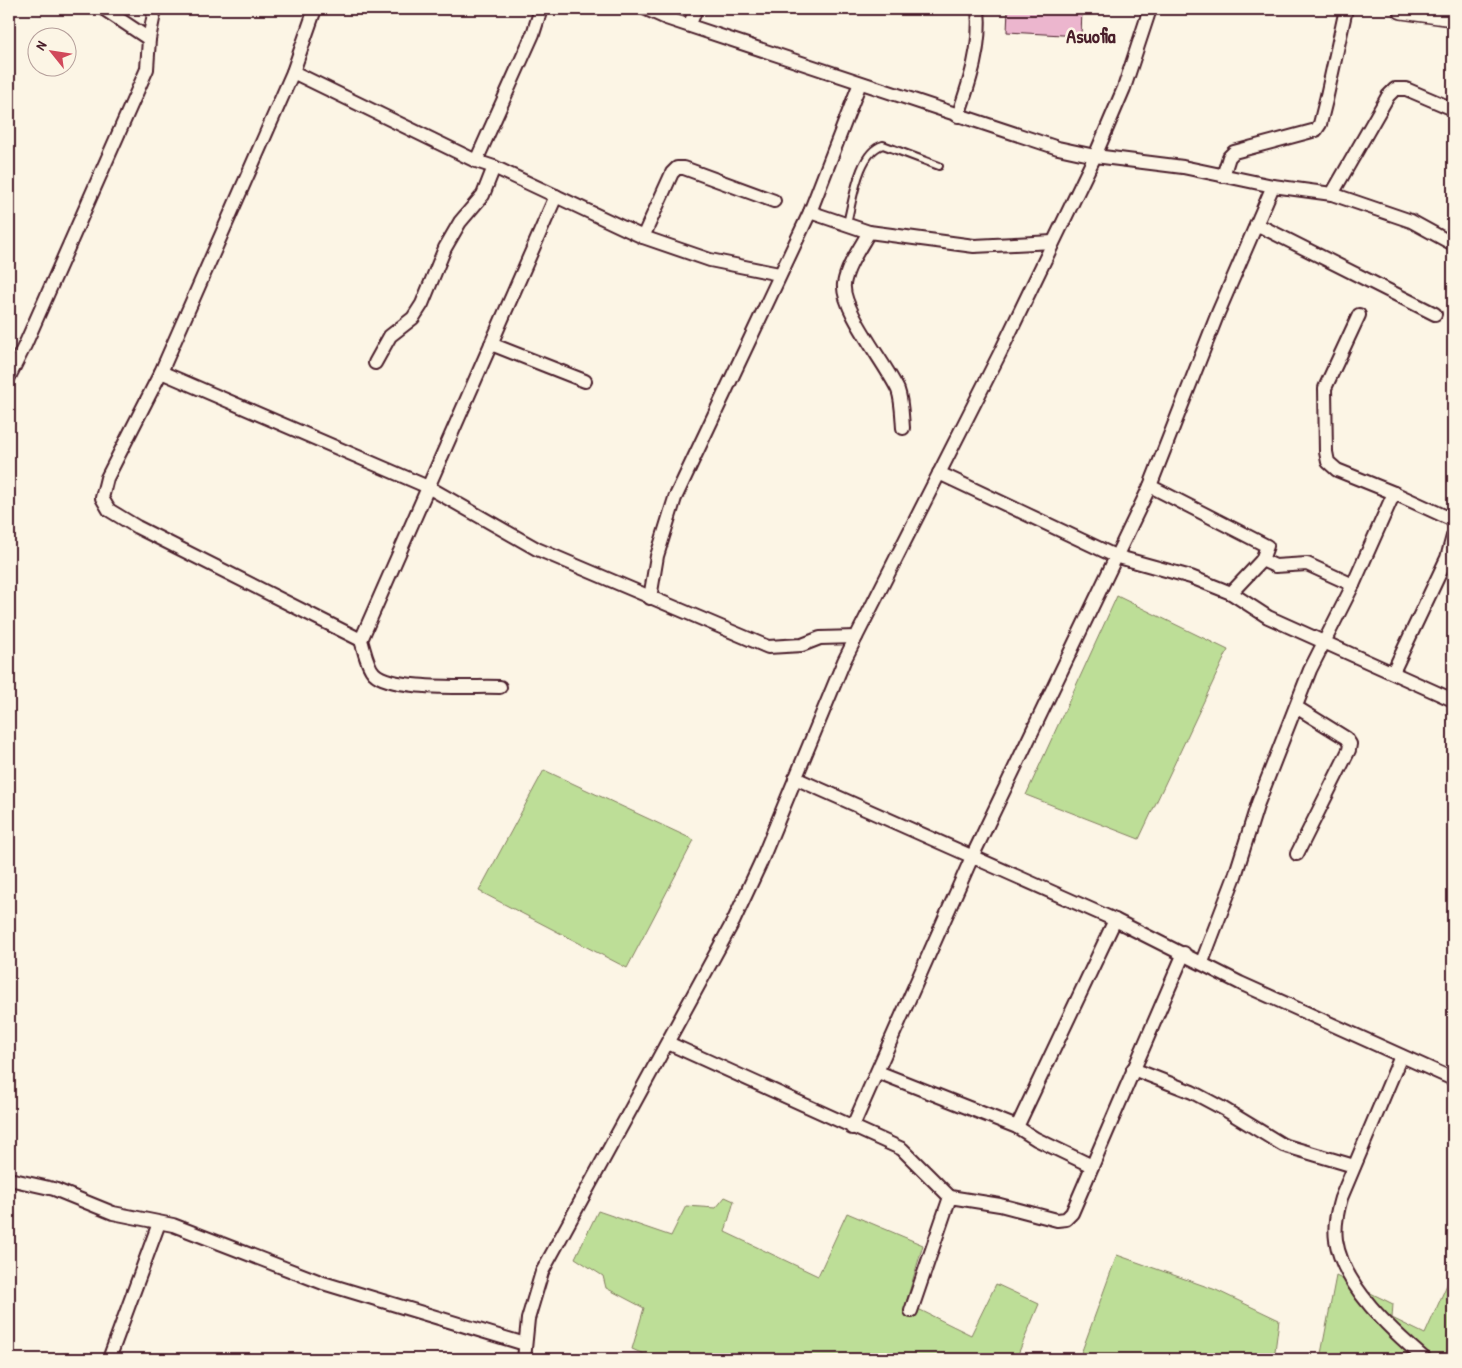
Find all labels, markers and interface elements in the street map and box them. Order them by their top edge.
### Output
district label: Asuofia [1066,22,1116,49]
north arrow [28,28,78,78]
text: N [30,37,51,53]

